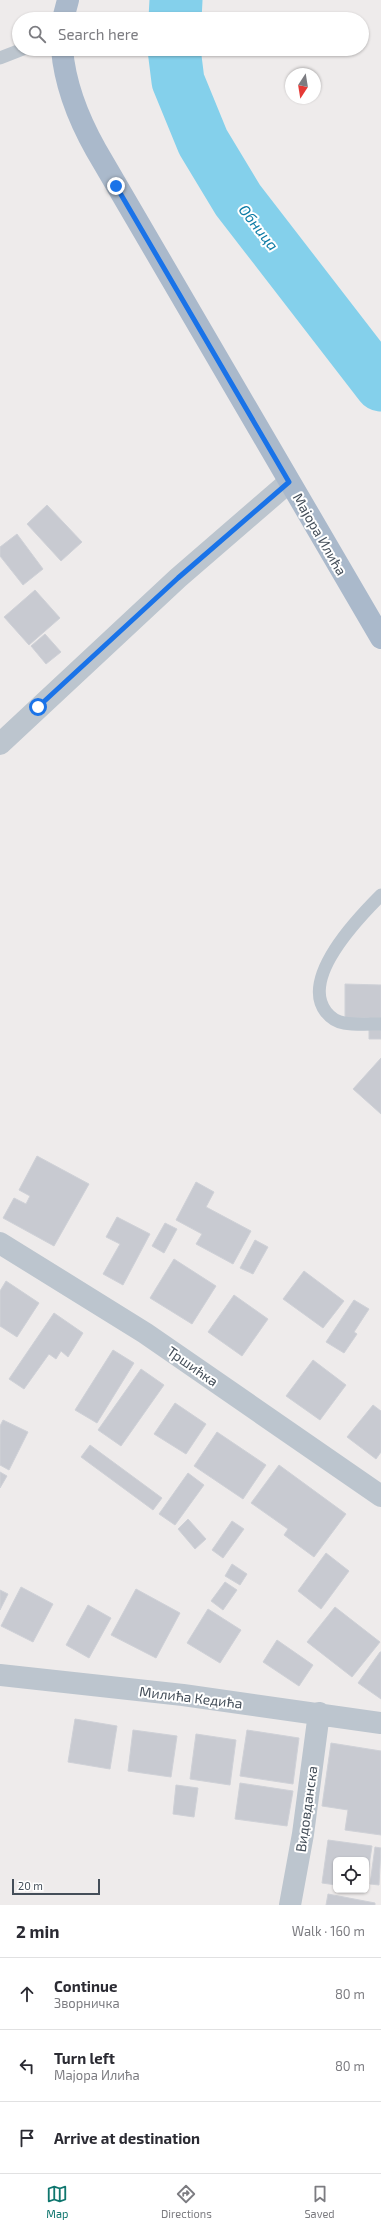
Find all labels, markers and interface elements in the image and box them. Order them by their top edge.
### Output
search box [12,12,369,56]
icon: search [26,23,48,45]
text: Search here [58,25,139,43]
north arrow [285,68,321,104]
route end [107,177,125,195]
water label: Обница [235,200,283,254]
street label: Мајора Илића [290,490,350,578]
route start [29,698,47,716]
street label: Тршићка [164,1342,222,1390]
street label: Милића Кедића [138,1682,244,1712]
street label: Видовданска [292,1765,320,1853]
map controls [333,1857,369,1893]
button: locate [333,1857,369,1893]
scale bar [12,1877,100,1896]
text: 20 m [18,1879,43,1892]
text: 2 min [16,1921,59,1941]
text: Walk · 160 m [292,1923,365,1939]
text: Continue [54,1977,117,1995]
icon: ahead [16,1983,38,2005]
text: 80 m [335,1986,365,2002]
text: Зворничка [54,1995,120,2011]
text: Turn left [54,2049,115,2067]
icon: left [16,2055,38,2077]
text: 80 m [335,2058,365,2074]
text: Мајора Илића [54,2067,140,2083]
icon: arrive [16,2127,38,2149]
text: Arrive at destination [54,2129,200,2147]
tab: Map [46,2183,68,2220]
tab: Directions [161,2183,212,2220]
tab: Saved [304,2183,335,2220]

